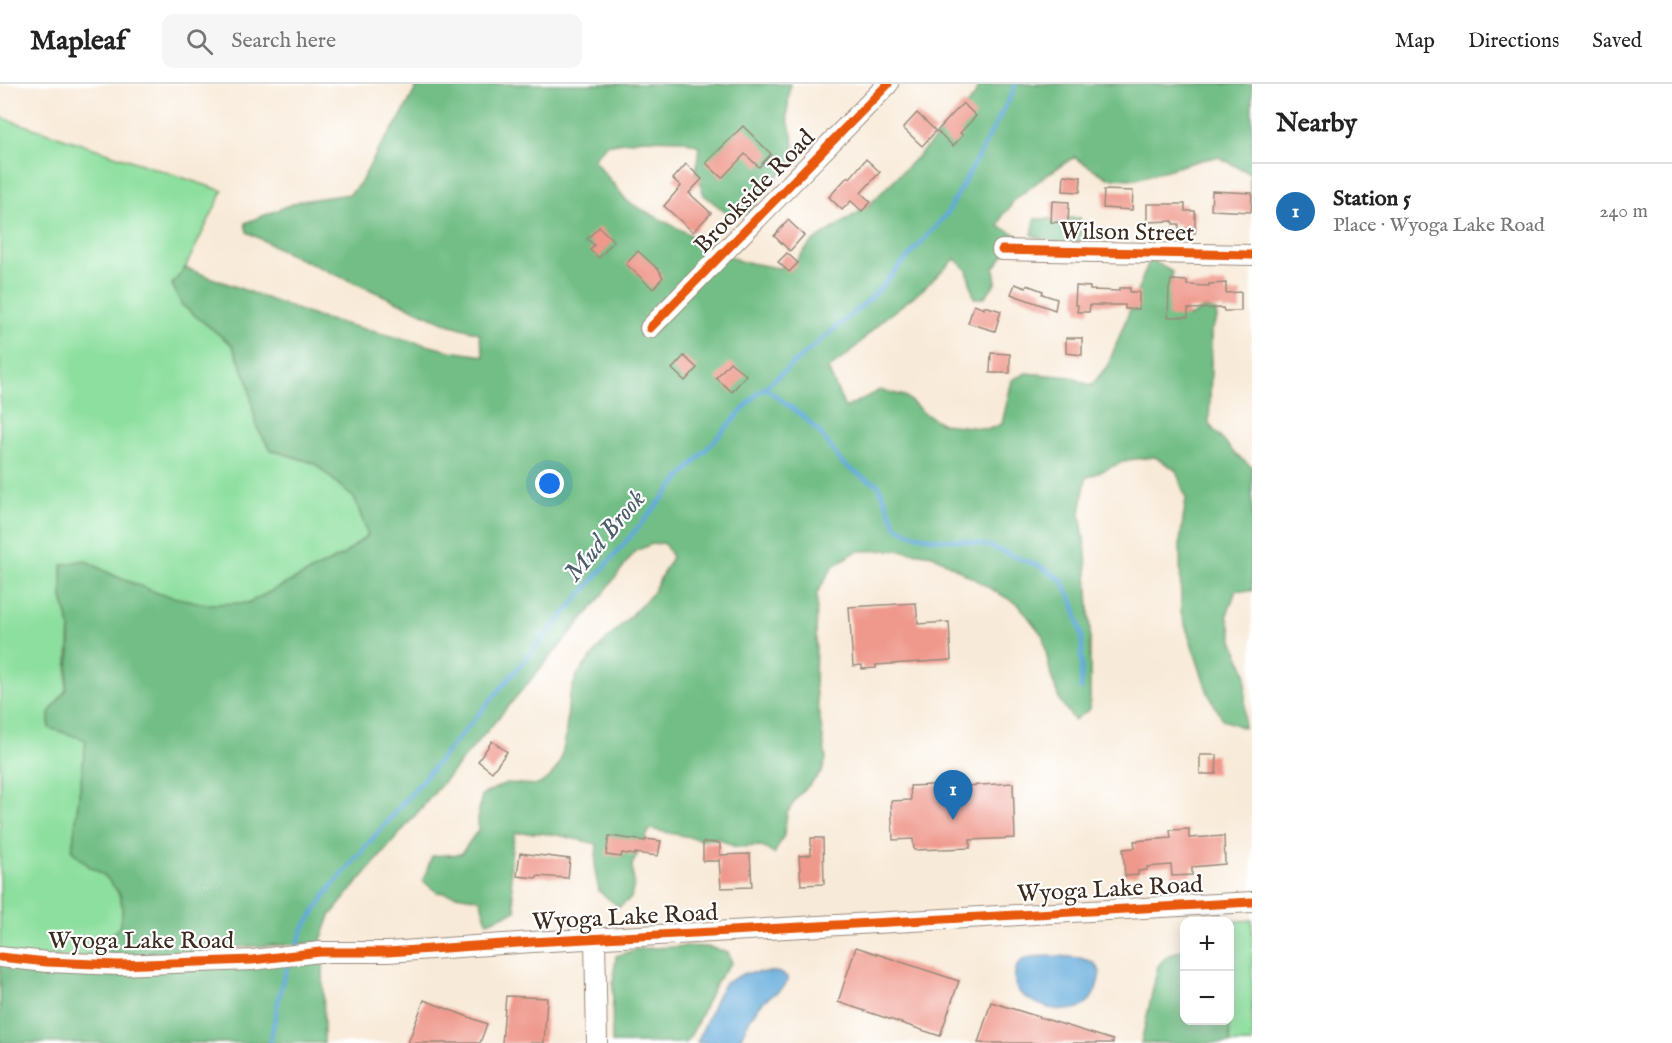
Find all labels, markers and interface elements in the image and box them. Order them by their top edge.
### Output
search box [162,14,582,68]
text: Mapleaf [30,24,126,59]
icon: search [183,25,216,58]
text: Search here [231,27,336,55]
text: Map [1395,28,1435,55]
text: Directions [1468,28,1559,55]
text: Saved [1592,28,1642,55]
text: Nearby [1276,107,1357,140]
street label: Brookside Road [688,123,822,261]
text: Station 5 [1333,185,1411,213]
text: 1 [1292,199,1299,224]
text: 240 m [1599,199,1648,224]
text: Place · Wyoga Lake Road [1333,213,1545,238]
street label: Wilson Street [1059,216,1195,250]
your location [535,469,564,498]
water label: Mud Brook [557,483,653,589]
pin: 1 [934,770,972,820]
street label: Wyoga Lake Road [1016,870,1204,910]
street label: Wyoga Lake Road [531,898,719,938]
map controls [1180,917,1234,1025]
button: + [1180,917,1234,971]
street label: Wyoga Lake Road [48,926,234,957]
button: − [1180,971,1234,1025]

